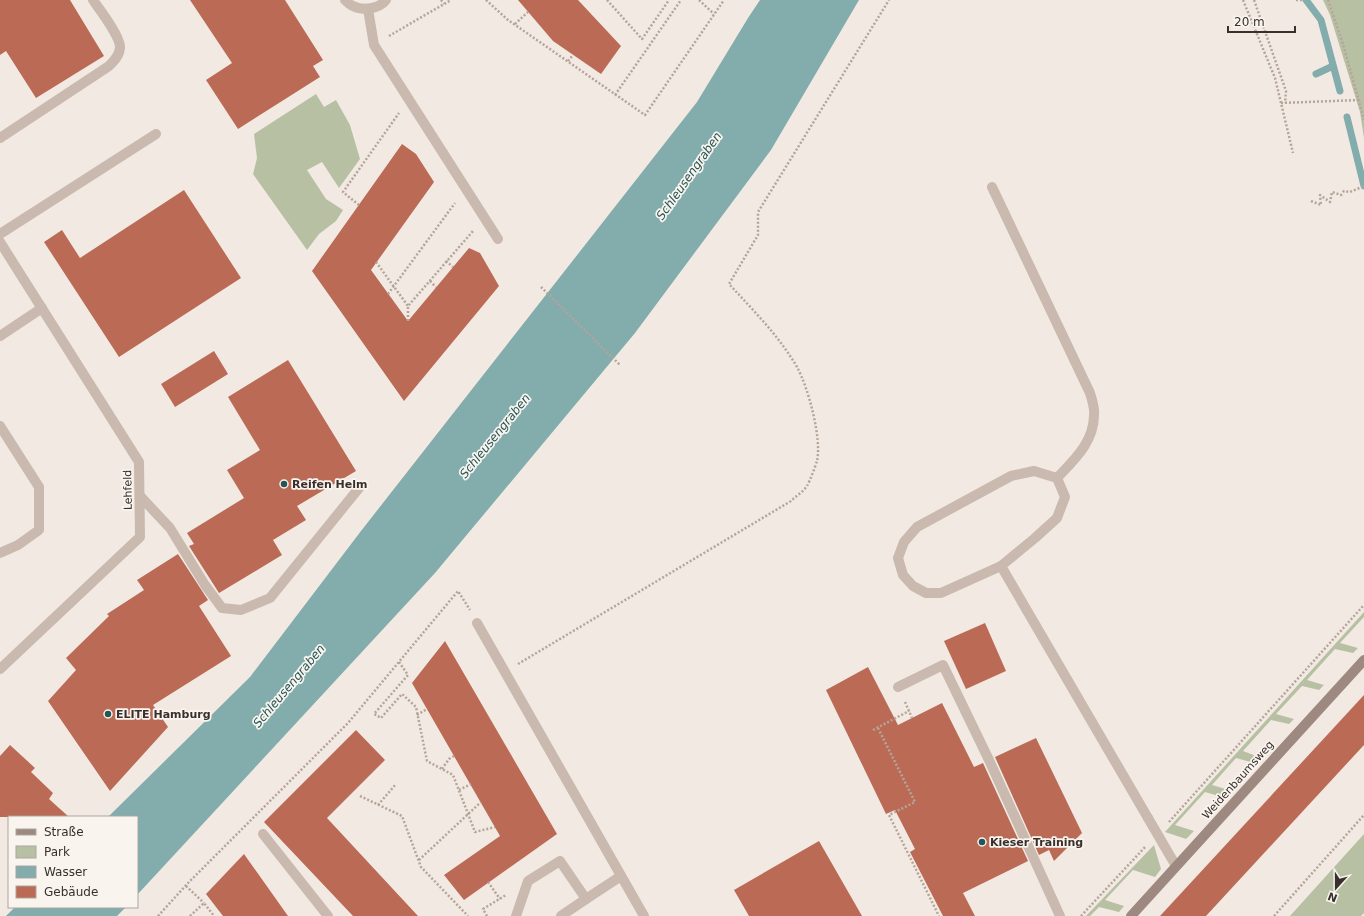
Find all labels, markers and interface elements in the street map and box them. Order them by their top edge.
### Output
scale bar [1228,8,1295,34]
text: 20 m [1234,15,1265,29]
water label: Schleusengraben [653,129,725,223]
water label: Schleusengraben [457,391,533,481]
street label: Lehfeld [121,470,135,510]
place label: Reifen Helm [292,478,368,491]
marker: Reifen Helm [279,479,289,489]
water label: Schleusengraben [250,642,328,730]
place label: ELITE Hamburg [116,708,211,721]
marker: ELITE Hamburg [103,709,113,719]
street label: Weidenbaumsweg [1199,738,1277,822]
legend [8,816,138,908]
text: Straße [44,825,84,839]
place label: Kieser Training [990,836,1083,849]
marker: Kieser Training [977,837,987,847]
text: Park [44,845,70,859]
text: Wasser [44,865,87,879]
north arrow [1316,868,1356,908]
text: Gebäude [44,885,98,899]
text: N [1326,889,1339,905]

